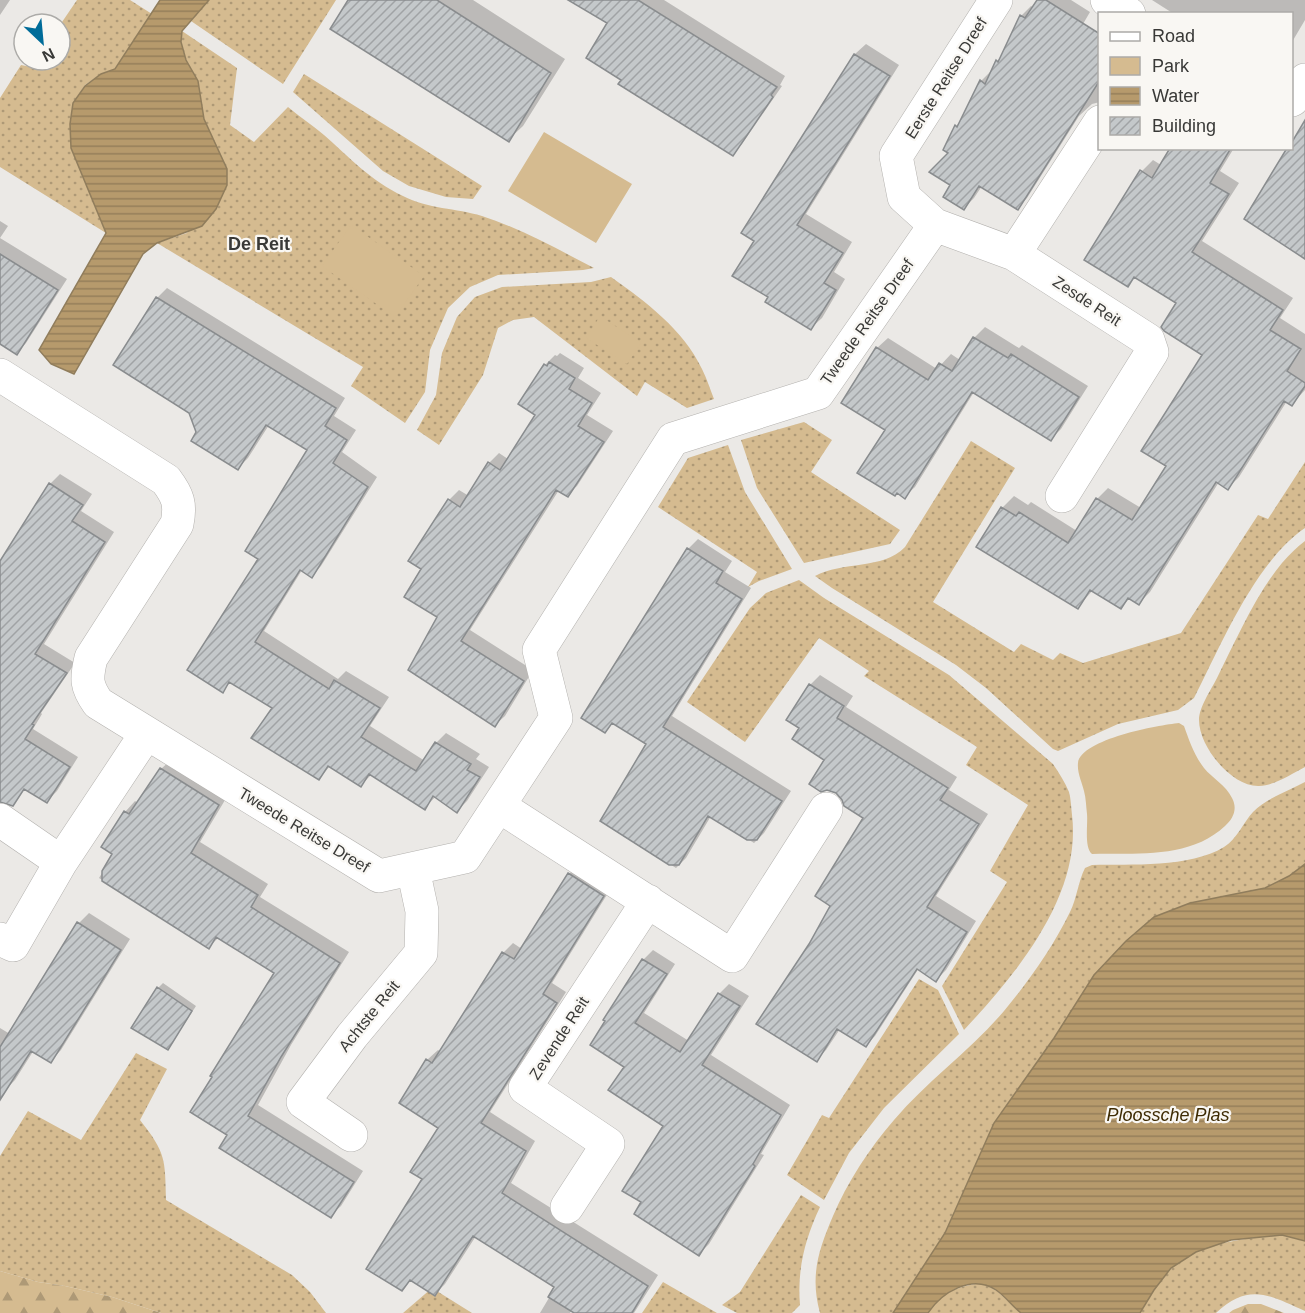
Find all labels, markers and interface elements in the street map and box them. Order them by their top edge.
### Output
north arrow [12,12,72,72]
legend [1098,12,1293,150]
street label: Eerste Reitse Dreef [902,14,990,142]
text: Road [1152,26,1195,46]
text: N [39,45,57,65]
text: Park [1152,56,1190,76]
text: Water [1152,86,1199,106]
text: Building [1152,116,1216,136]
district label: De Reit [228,234,290,254]
street label: Tweede Reitse Dreef [817,255,917,388]
street label: Zesde Reit [1050,273,1125,329]
street label: Tweede Reitse Dreef [236,784,373,876]
street label: Achtste Reit [335,977,403,1055]
street label: Zevende Reit [526,993,592,1083]
water label: Ploossche Plas [1106,1105,1230,1125]

